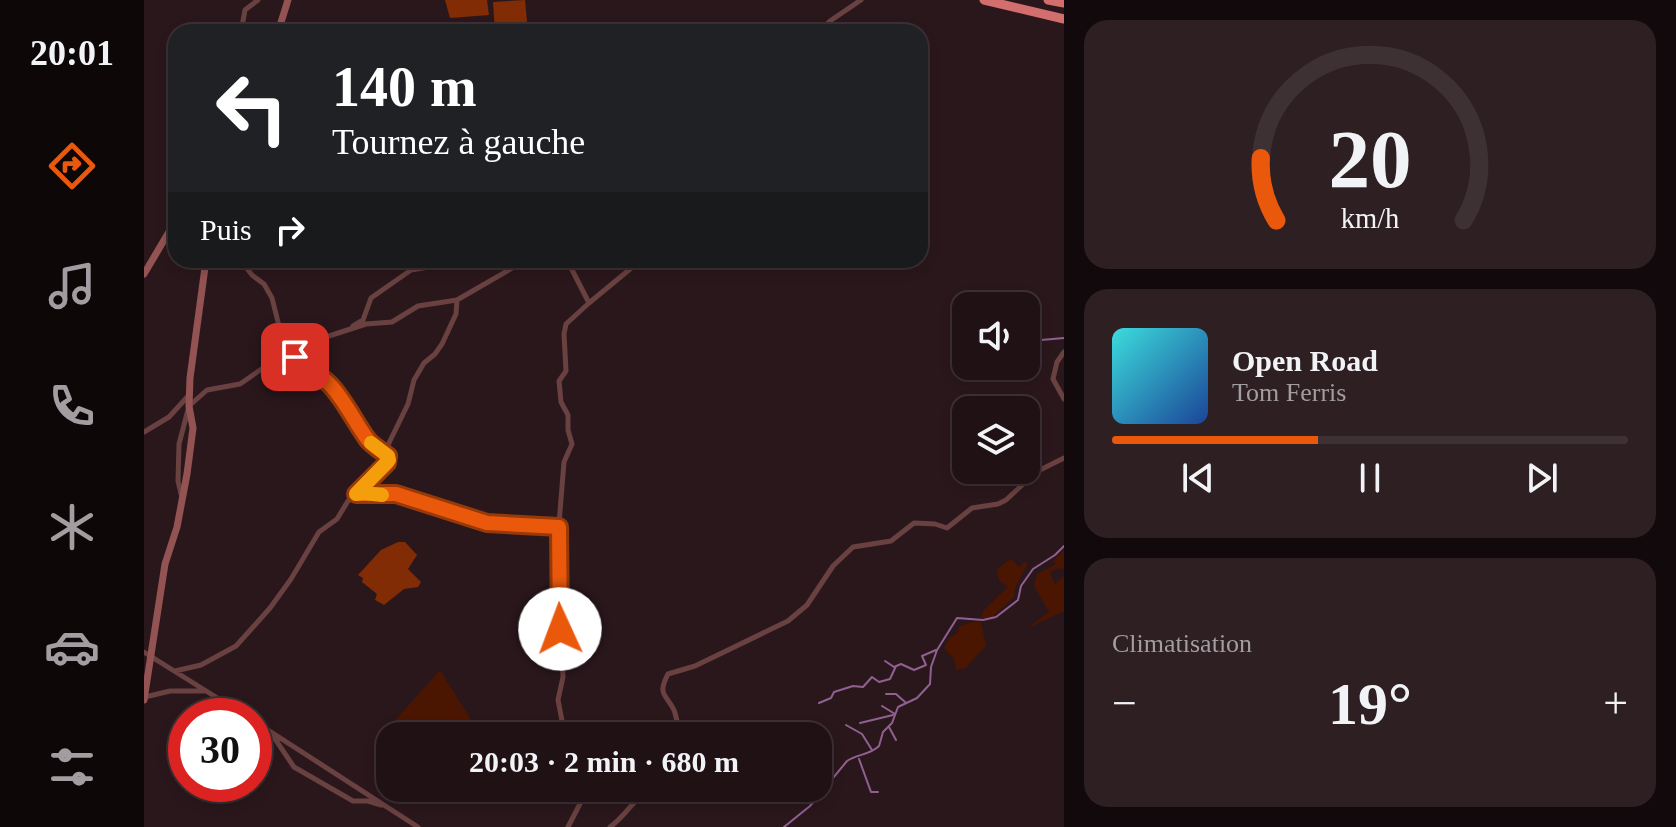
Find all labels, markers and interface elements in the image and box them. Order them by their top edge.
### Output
text: 20:01 [30,33,114,73]
icon: left [200,56,304,160]
text: 140 m [332,56,477,118]
text: 20 [1328,112,1412,204]
text: Tournez à gauche [332,122,585,162]
icon: directions [44,138,100,194]
text: km/h [1341,203,1399,234]
icon: right [268,208,312,252]
text: Puis [200,213,252,246]
icon: music [44,258,100,314]
map controls [952,292,1040,484]
button: sound [952,292,1040,380]
pin [261,323,329,391]
icon: arrive [273,335,317,379]
text: Open Road [1232,344,1378,377]
icon: phone [44,378,100,434]
text: Tom Ferris [1232,378,1346,407]
button: layers [952,396,1040,484]
icon: previous [1176,456,1220,500]
icon: pause [1348,456,1392,500]
icon: next [1520,456,1564,500]
icon: climate [44,499,100,555]
position arrow [518,587,602,671]
icon: car [44,619,100,675]
text: Climatisation [1112,629,1252,658]
text: 19° [1328,671,1412,737]
text: − [1112,679,1137,728]
text: + [1603,679,1628,728]
speed limit sign: 30 [168,698,272,802]
icon: filters [44,739,100,795]
text: 20:03 · 2 min · 680 m [469,745,739,778]

